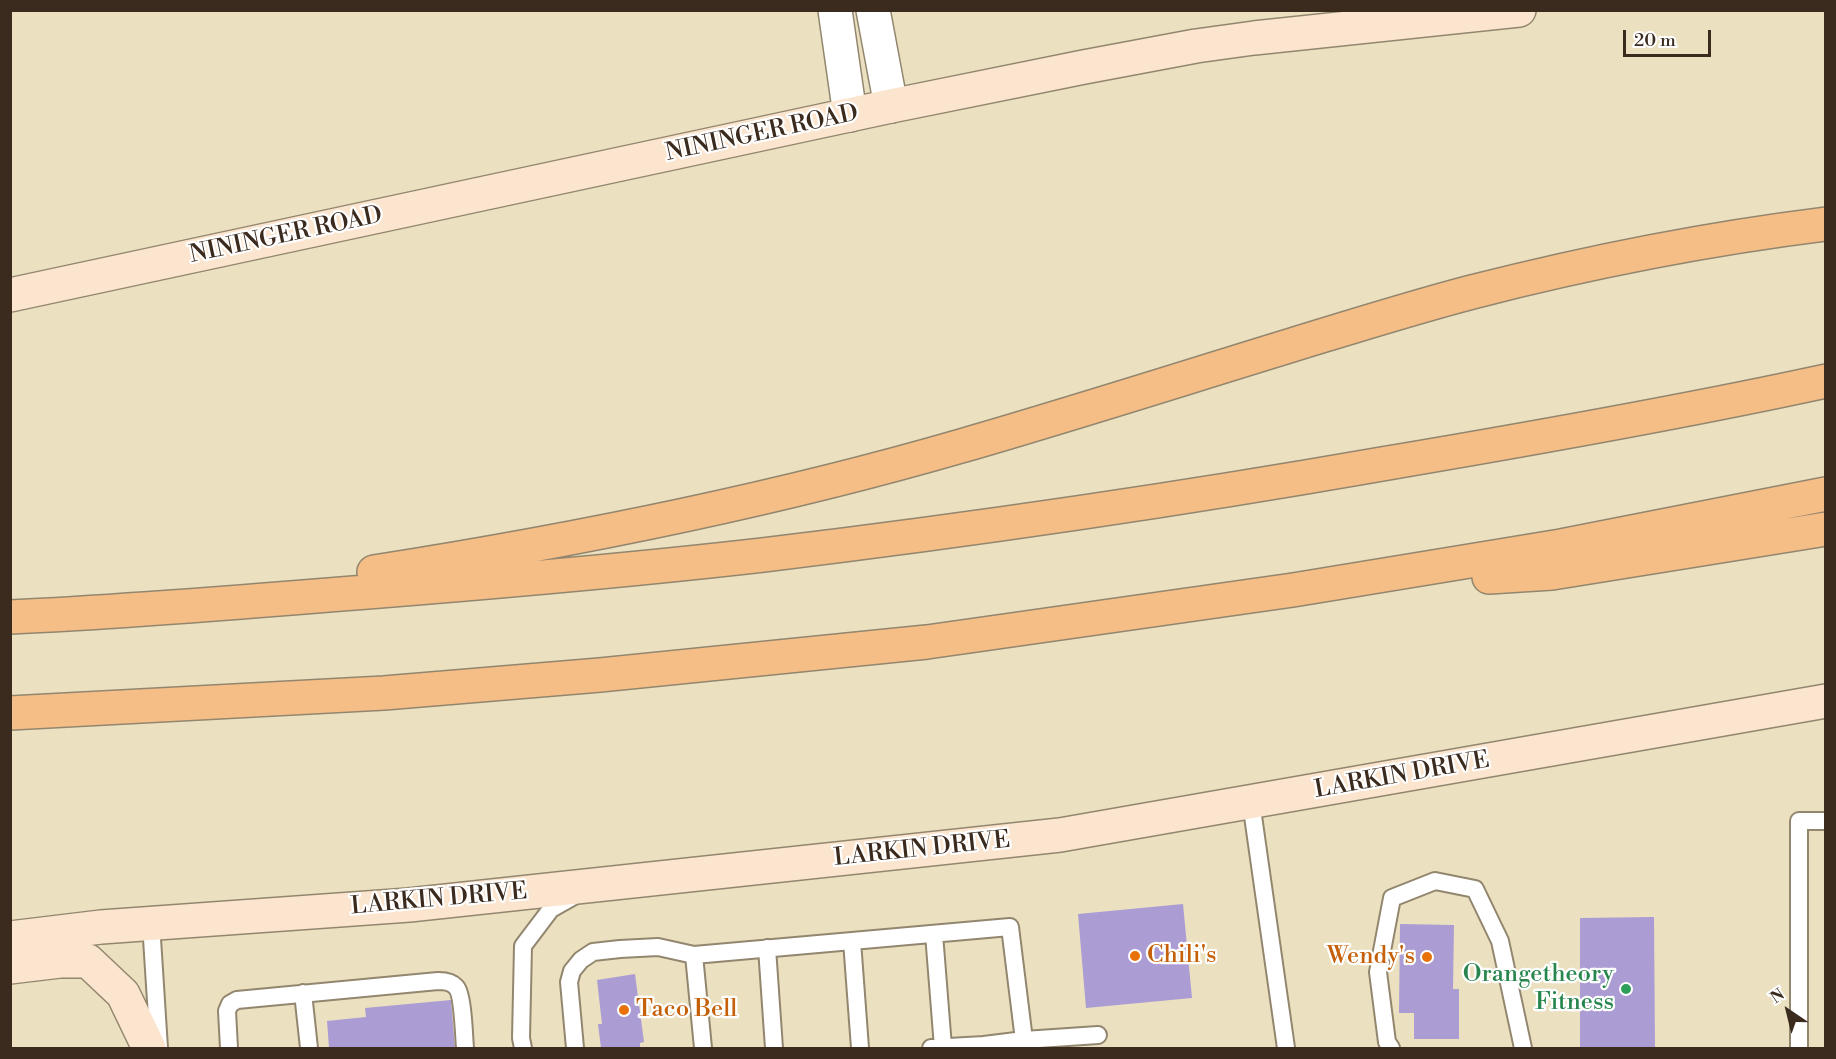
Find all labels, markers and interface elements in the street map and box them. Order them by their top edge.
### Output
scale bar [1626,18,1714,56]
text: 20 m [1634,29,1676,52]
street label: NININGER ROAD [663,100,861,168]
street label: NININGER ROAD [187,202,385,270]
street label: LARKIN DRIVE [1312,746,1492,806]
street label: LARKIN DRIVE [832,826,1012,874]
street label: LARKIN DRIVE [349,878,529,922]
place label: Chili's [1147,942,1217,970]
place label: Wendy's [1327,943,1415,971]
marker: Chili's [1128,949,1142,963]
marker: Wendy's [1420,950,1434,964]
place label: Orangetheory Fitness [1463,961,1614,1017]
north arrow [1758,981,1818,1041]
marker: Orangetheory Fitness [1619,982,1633,996]
text: N [1767,984,1789,1008]
place label: Taco Bell [636,996,737,1024]
marker: Taco Bell [617,1003,631,1017]

